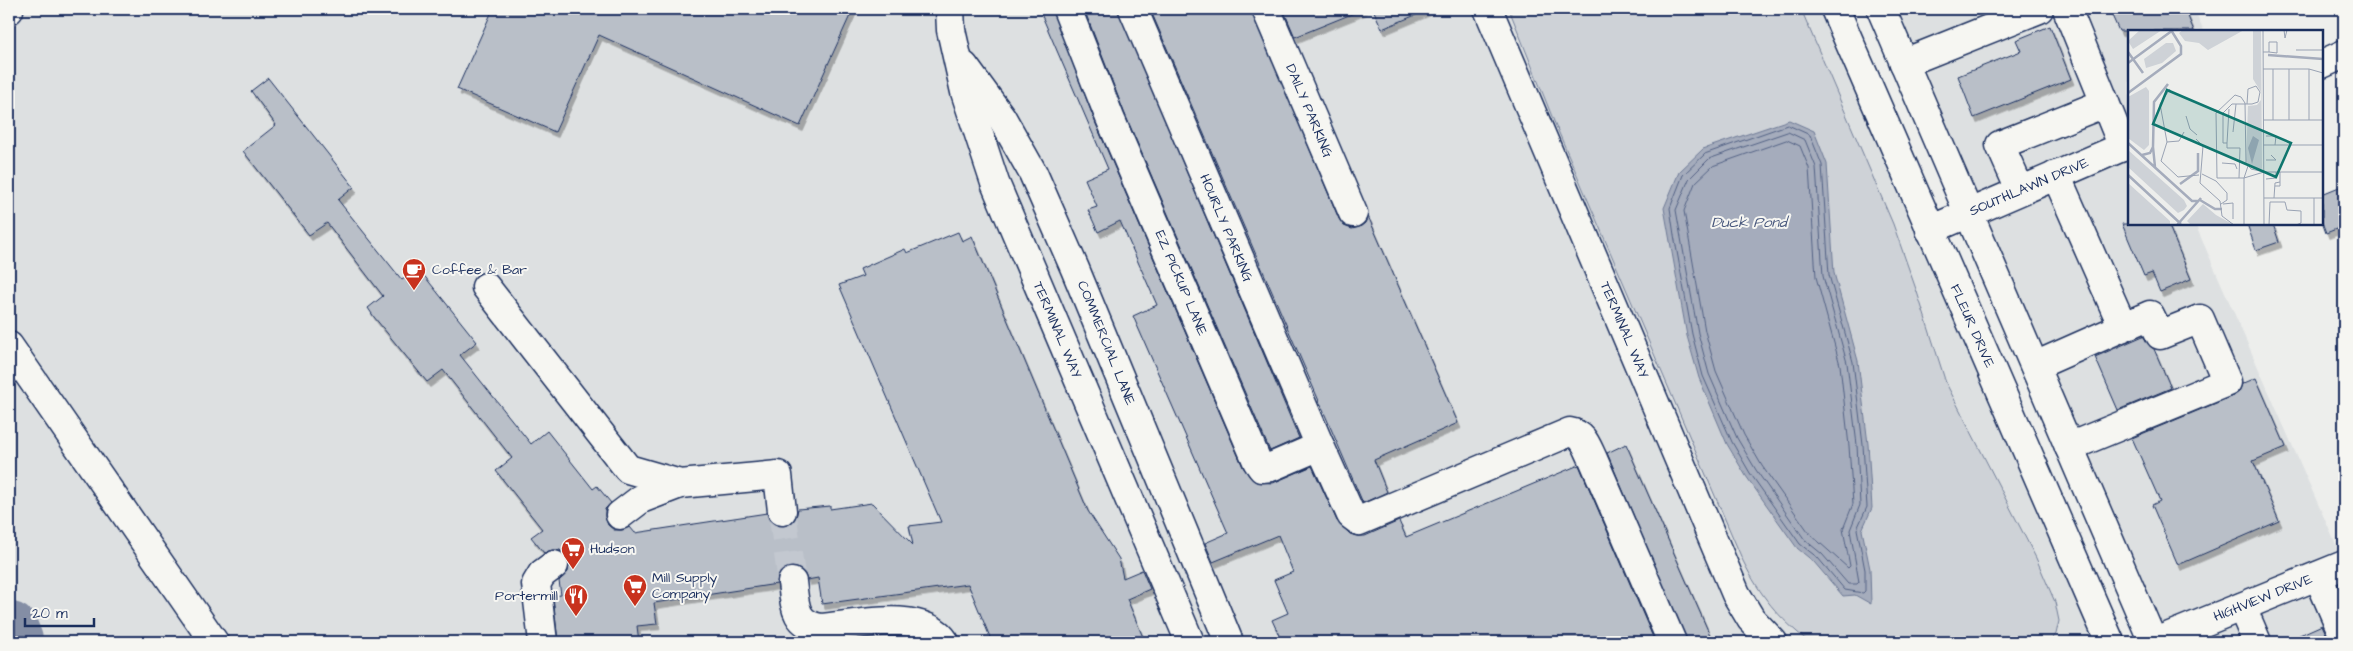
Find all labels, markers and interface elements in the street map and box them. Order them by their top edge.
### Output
inset map [2128,30,2323,225]
street label: DAILY PARKING [1280,61,1338,161]
street label: SOUTHLAWN DRIVE [1966,153,2092,221]
street label: HOURLY PARKING [1194,171,1258,285]
water label: Duck Pond [1711,212,1790,233]
street label: EZ PICKUP LANE [1150,227,1212,339]
cafe icon: Coffee & Bar [401,257,427,291]
place label: Coffee & Bar [432,260,527,280]
street label: COMMERCIAL LANE [1072,278,1140,409]
street label: TERMINAL WAY [1028,279,1087,382]
street label: TERMINAL WAY [1595,279,1654,382]
street label: FLEUR DRIVE [1945,281,2000,372]
supermarket icon: Hudson [560,536,586,570]
place label: Hudson [590,539,635,559]
place label: Mill Supply Company [652,568,718,604]
street label: HIGHVIEW DRIVE [2211,569,2316,627]
supermarket icon: Mill Supply Company [622,573,648,607]
restaurant icon: Portermill [563,583,589,617]
place label: Portermill [495,586,558,606]
scale bar [25,596,94,628]
text: 20 m [32,603,68,624]

